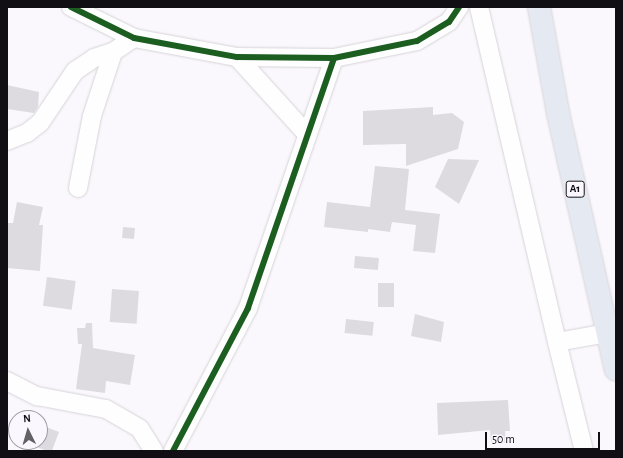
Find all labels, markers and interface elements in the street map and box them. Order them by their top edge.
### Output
road number: A1 [565,180,585,198]
north arrow [8,410,48,450]
text: N [23,413,31,424]
scale bar [487,424,602,450]
text: 50 m [492,433,515,445]

